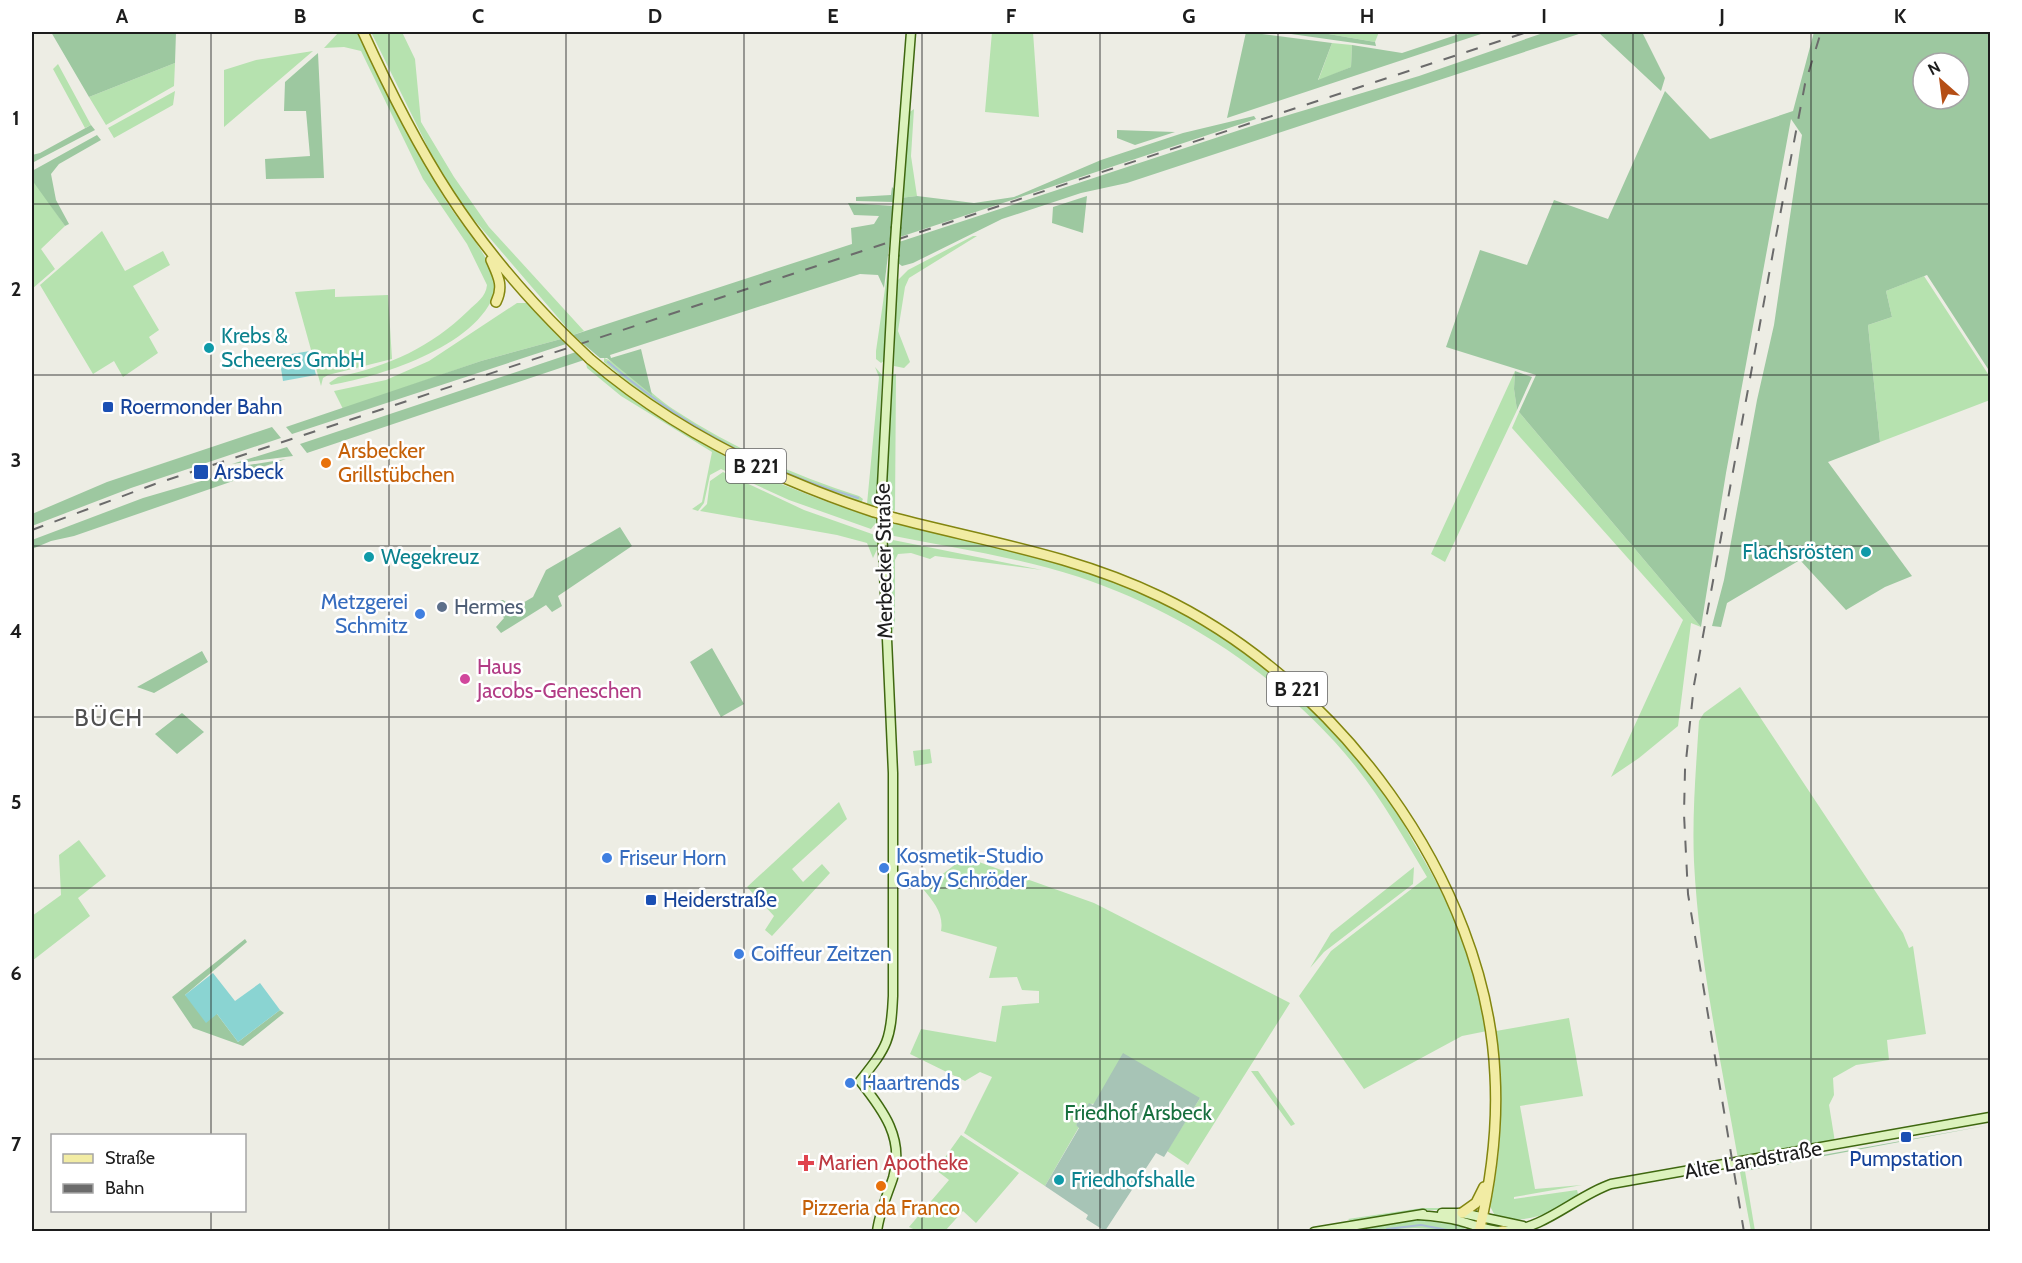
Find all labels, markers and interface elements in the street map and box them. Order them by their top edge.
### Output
text: A [116,4,129,28]
text: B [294,4,306,28]
text: C [472,4,484,28]
text: D [648,4,662,28]
text: E [827,4,839,28]
text: F [1006,4,1017,28]
text: G [1182,4,1196,28]
text: H [1360,4,1374,28]
text: I [1541,4,1547,28]
text: J [1718,4,1725,28]
text: K [1894,4,1907,28]
north arrow [1911,51,1971,111]
text: N [1925,57,1944,79]
text: 1 [12,106,20,130]
text: 2 [11,277,21,301]
place label: Krebs & Scheeres GmbH [221,323,365,372]
marker: Krebs & Scheeres GmbH [202,341,216,355]
place label: Roermonder Bahn [120,394,282,419]
marker: Roermonder Bahn [101,400,115,414]
place label: Arsbecker Grillstübchen [338,438,455,487]
text: 3 [11,448,21,472]
road number: B 221 [726,449,786,483]
marker: Arsbecker Grillstübchen [319,456,333,470]
place label: Arsbeck [214,459,284,484]
marker: Arsbeck [192,463,210,481]
street label: Merbecker Straße [870,483,897,639]
place label: Flachsrösten [1742,539,1854,564]
place label: Wegekreuz [381,544,480,569]
marker: Flachsrösten [1859,545,1873,559]
marker: Wegekreuz [362,550,376,564]
place label: Metzgerei Schmitz [321,589,408,638]
place label: Hermes [454,594,524,619]
marker: Hermes [435,600,449,614]
marker: Metzgerei Schmitz [413,607,427,621]
text: 4 [10,619,22,643]
place label: Haus Jacobs-Geneschen [476,654,642,703]
marker: Haus Jacobs-Geneschen [458,672,472,686]
road number: B 221 [1267,672,1327,706]
district label: BÜCH [74,703,144,732]
text: 5 [11,790,21,814]
place label: Kosmetik-Studio Gaby Schröder [896,843,1044,892]
place label: Friseur Horn [619,845,726,870]
marker: Friseur Horn [600,851,614,865]
marker: Kosmetik-Studio Gaby Schröder [877,861,891,875]
place label: Heiderstraße [663,887,777,912]
marker: Heiderstraße [644,893,658,907]
place label: Coiffeur Zeitzen [751,941,892,966]
marker: Coiffeur Zeitzen [732,947,746,961]
text: 6 [10,961,22,985]
place label: Haartrends [862,1070,960,1095]
marker: Haartrends [843,1076,857,1090]
park label: Friedhof Arsbeck [1064,1100,1212,1125]
marker: Pumpstation [1899,1130,1913,1144]
text: 7 [11,1132,22,1156]
legend [51,1134,246,1212]
street label: Alte Landstraße [1682,1135,1824,1184]
place label: Pumpstation [1849,1146,1963,1171]
text: Straße [105,1147,155,1169]
place label: Marien Apotheke [818,1150,969,1175]
marker: Marien Apotheke [799,1156,813,1170]
place label: Friedhofshalle [1071,1167,1195,1192]
marker: Friedhofshalle [1052,1173,1066,1187]
text: Bahn [105,1177,144,1199]
marker: Pizzeria da Franco [874,1179,888,1193]
place label: Pizzeria da Franco [802,1195,960,1220]

